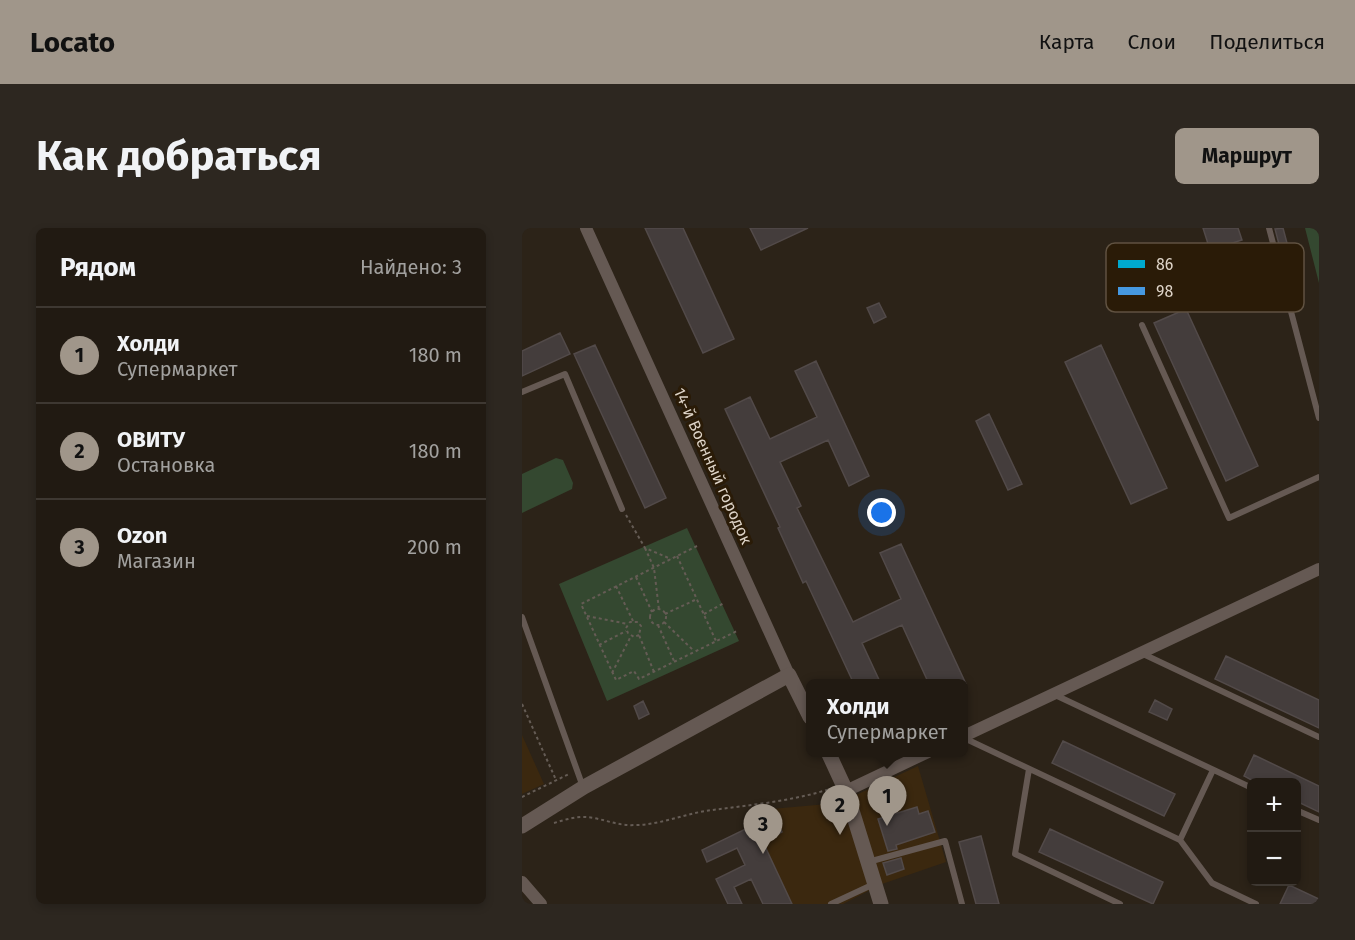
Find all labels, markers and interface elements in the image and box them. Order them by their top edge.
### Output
text: Locato [30,26,115,59]
text: Карта [1039,29,1095,55]
text: Слои [1128,29,1176,55]
text: Поделиться [1209,29,1325,55]
button: Маршрут [1175,128,1319,184]
text: Как добраться [36,131,322,181]
legend [1106,243,1304,312]
text: Рядом [60,252,136,283]
text: Найдено: 3 [360,255,462,279]
text: 86 [1156,255,1173,274]
text: 98 [1156,282,1173,301]
text: Холди [117,330,180,357]
text: 1 [75,343,84,367]
text: 180 m [409,343,462,367]
text: Супермаркет [117,357,237,381]
street label: 14-й Военный городок [670,385,756,548]
text: ОВИТУ [117,426,185,453]
text: 2 [74,439,85,463]
text: 180 m [409,439,462,463]
text: Остановка [117,453,215,477]
your location [867,498,896,527]
text: Ozon [117,522,167,549]
text: 3 [74,535,85,559]
text: 200 m [407,535,462,559]
text: Магазин [117,549,196,573]
popup [806,679,968,757]
text: Холди [827,693,890,720]
text: Супермаркет [827,720,947,744]
pin: 1 [868,776,907,826]
map controls [1247,778,1301,886]
button: + [1247,778,1301,832]
pin: 2 [820,786,860,835]
pin: 3 [744,804,782,854]
button: − [1247,832,1301,886]

